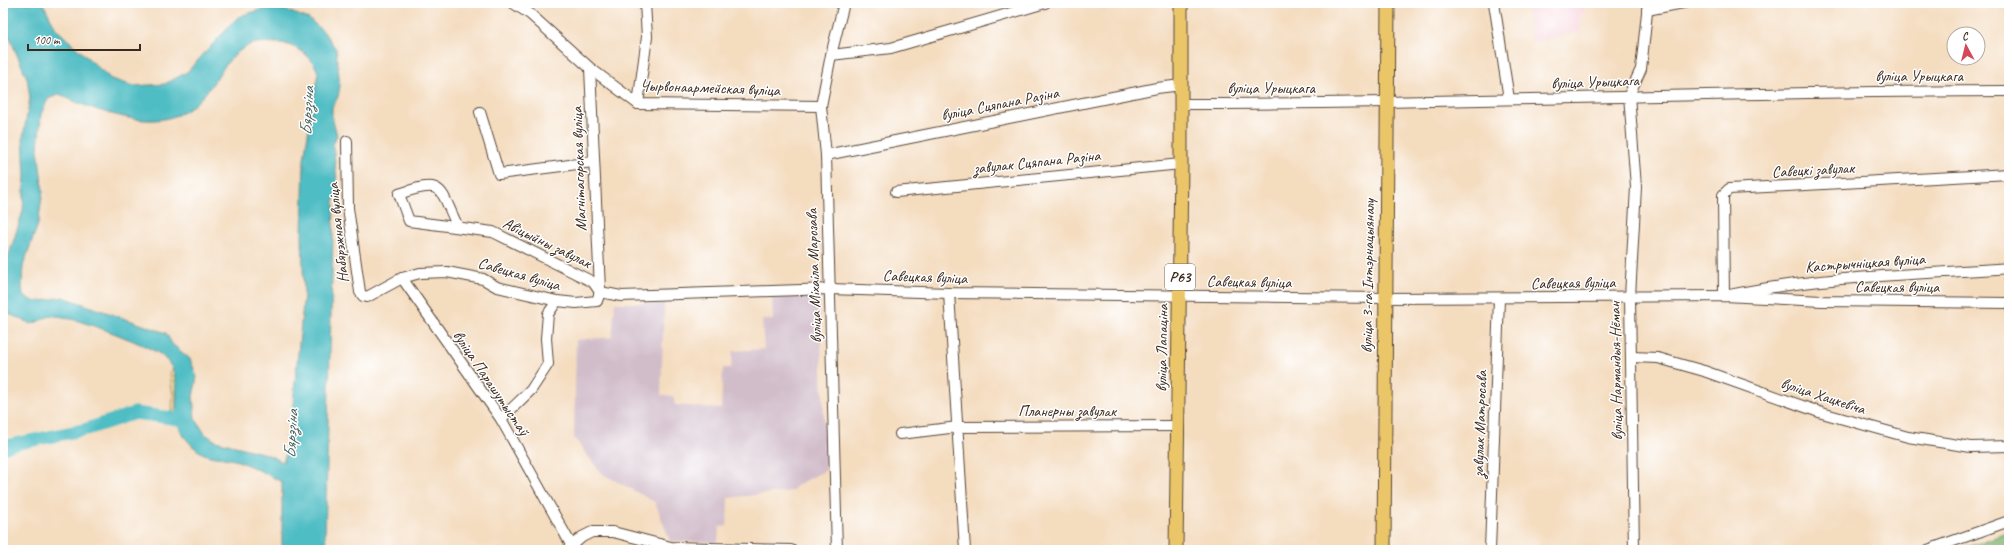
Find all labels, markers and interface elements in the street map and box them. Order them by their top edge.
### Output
scale bar [28,26,140,52]
north arrow [1946,26,1986,66]
text: С [1961,29,1970,43]
text: 100 m [34,32,61,48]
street label: вуліца Урыцкага [1875,66,1964,86]
street label: вуліца Урыцкага [1551,70,1641,94]
street label: Чырвонаармейская вуліца [640,76,781,100]
street label: вуліца Урыцкага [1227,78,1316,98]
street label: вуліца Сцяпана Разіна [939,83,1062,125]
water label: Бярэзіна [295,85,320,136]
street label: Магнітагорская вуліца [567,105,591,232]
street label: завулак Сцяпана Разіна [971,145,1102,179]
street label: Савецкі завулак [1771,158,1857,182]
street label: Набярэжная вуліца [323,181,353,284]
street label: вуліца 3-га Інтэрнацыяналу [1357,197,1379,353]
street label: вуліца Міхаіла Марозава [802,207,826,344]
street label: Авіцыйны завулак [500,213,596,274]
street label: Кастрычніцкая вуліца [1804,249,1927,277]
street label: Савецкая вуліца [476,253,563,296]
road number: Р63 [1165,264,1195,290]
street label: Савецкая вуліца [882,266,969,289]
street label: Савецкая вуліца [1207,271,1292,293]
street label: Савецкая вуліца [1531,272,1616,294]
street label: Савецкая вуліца [1855,277,1940,297]
street label: вуліца Нармандыя-Нёман [1605,300,1627,441]
street label: вуліца Лапаціна [1151,303,1173,392]
street label: вуліца Парашутыстаў [448,326,534,441]
street label: завулак Матросава [1468,369,1492,480]
street label: вуліца Хацкевіча [1778,373,1869,419]
street label: Планерны завулак [1018,401,1118,421]
water label: Бярэзіна [279,408,304,459]

